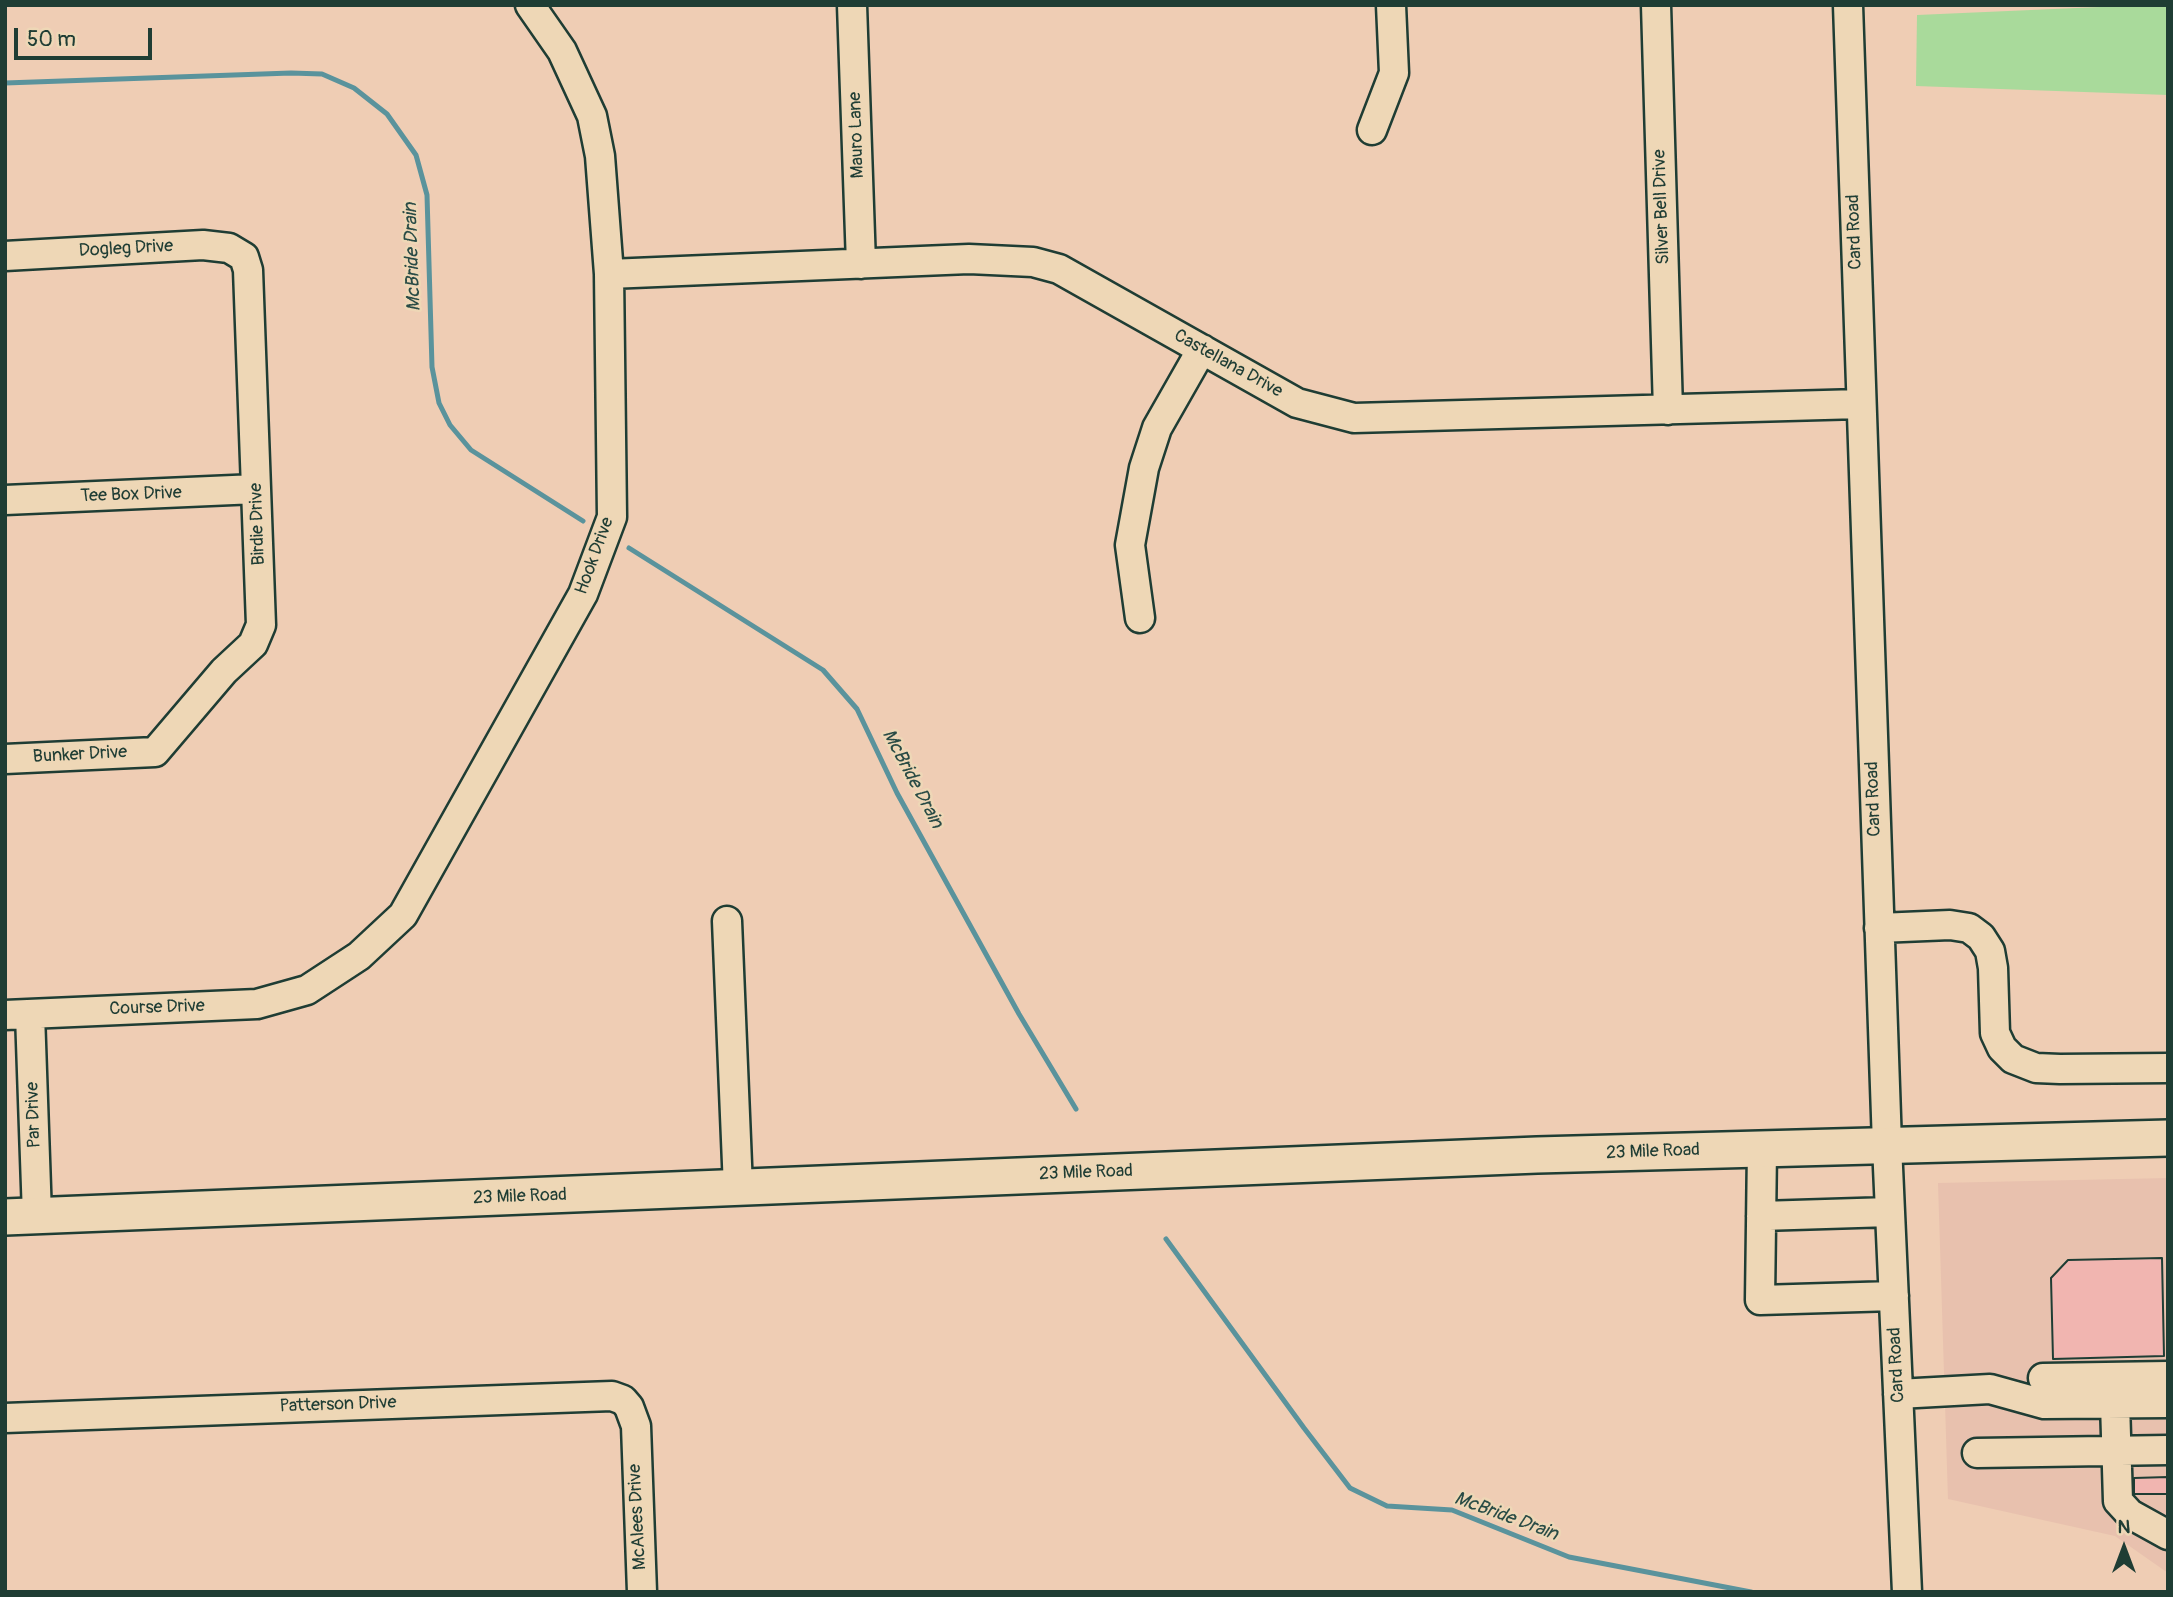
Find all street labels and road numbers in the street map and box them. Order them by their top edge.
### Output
street label: Mauro Lane [845,91,869,179]
street label: Silver Bell Drive [1649,149,1675,265]
street label: Card Road [1843,194,1867,270]
street label: Dogleg Drive [78,236,174,262]
street label: Castellana Drive [1170,325,1286,403]
street label: Tee Box Drive [80,482,182,508]
street label: Birdie Drive [246,482,270,566]
street label: Hook Drive [571,514,619,598]
street label: Bunker Drive [32,742,128,768]
street label: Card Road [1862,761,1886,837]
street label: Course Drive [109,996,205,1020]
street label: Par Drive [22,1081,46,1149]
street label: 23 Mile Road [1606,1140,1700,1164]
street label: 23 Mile Road [1039,1161,1133,1185]
street label: 23 Mile Road [473,1185,567,1209]
street label: Card Road [1884,1327,1910,1403]
street label: Patterson Drive [279,1392,397,1418]
street label: McAlees Drive [624,1463,652,1571]

